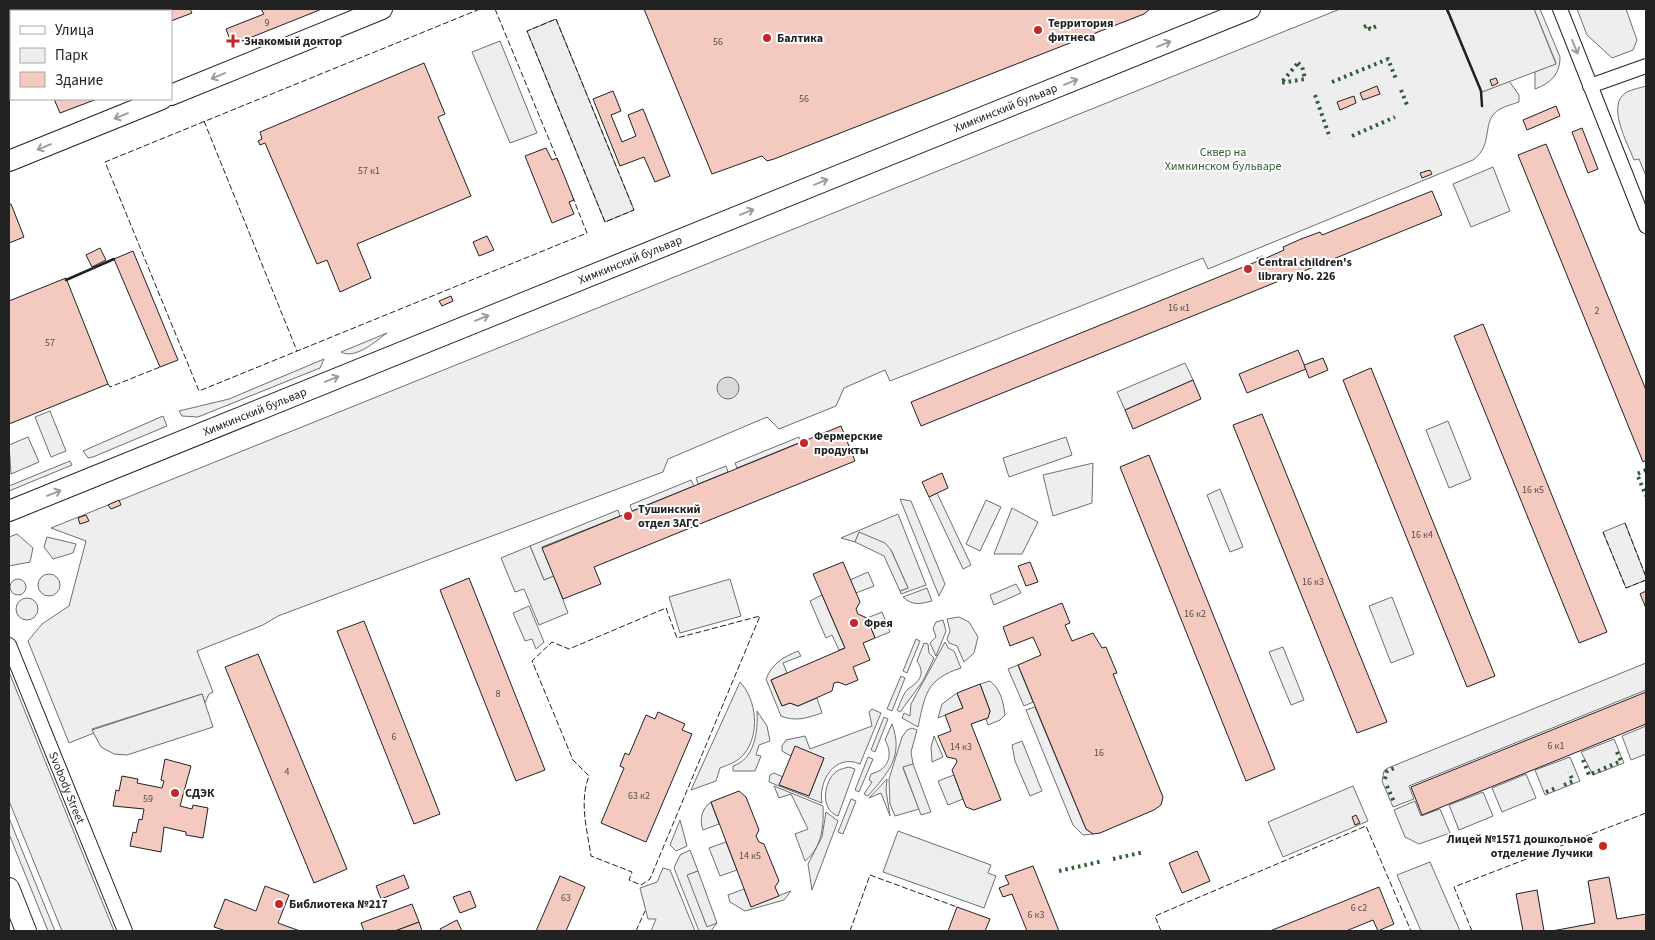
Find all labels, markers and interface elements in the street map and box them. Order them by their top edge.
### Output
legend [10,10,172,100]
place label: Территория фитнеса [1048,15,1113,46]
house number: 9 [265,16,270,30]
text: Улица [55,20,94,41]
marker: Территория фитнеса [1032,24,1044,36]
place label: Балтика [777,30,823,47]
marker: Балтика [761,32,773,44]
place label: Знакомый доктор [244,33,342,50]
marker: Знакомый доктор [226,34,240,48]
house number: 56 [713,35,723,49]
one-way arrow [1156,39,1171,48]
one-way arrow [1571,39,1580,54]
text: Парк [55,45,89,66]
text: Здание [55,70,103,91]
one-way arrow [211,72,226,81]
one-way arrow [1063,76,1078,85]
street label: Химкинский бульвар [951,80,1060,137]
house number: 56 [799,92,809,106]
one-way arrow [114,111,129,121]
one-way arrow [37,143,52,152]
park label: Сквер на Химкинском бульваре [1165,144,1281,175]
house number: 57 к1 [358,164,380,178]
one-way arrow [813,177,828,186]
one-way arrow [738,207,754,216]
street label: Химкинский бульвар [576,231,685,289]
place label: Central children's library No. 226 [1258,254,1352,285]
marker: Central children's library No. 226 [1242,263,1254,275]
house number: 16 к1 [1168,301,1190,315]
house number: 2 [1595,304,1600,318]
one-way arrow [474,313,490,322]
house number: 57 [45,336,55,350]
one-way arrow [324,374,339,383]
street label: Химкинский бульвар [200,383,310,441]
place label: Фермерские продукты [814,428,883,459]
marker: Фермерские продукты [798,437,810,449]
house number: 16 к5 [1522,483,1544,497]
one-way arrow [46,487,61,497]
place label: Тушинский отдел ЗАГС [638,501,700,532]
marker: Тушинский отдел ЗАГС [622,510,634,522]
house number: 16 к4 [1411,528,1433,542]
house number: 16 к3 [1302,575,1324,589]
house number: 16 к2 [1184,607,1206,621]
place label: Фрея [864,615,893,632]
marker: Фрея [848,617,860,629]
house number: 8 [496,687,501,701]
house number: 6 [392,730,397,744]
house number: 6 к1 [1548,739,1564,753]
house number: 14 к3 [950,740,972,754]
house number: 16 [1094,746,1104,760]
street label: Svobody Street [44,749,89,827]
house number: 4 [285,765,290,779]
place label: СДЭК [185,785,215,802]
marker: СДЭК [169,787,181,799]
house number: 63 к2 [628,789,650,803]
house number: 59 [143,792,153,806]
place label: Лицей №1571 дошкольное отделение Лучики [1446,831,1593,862]
marker: Лицей №1571 дошкольное отделение Лучики [1597,840,1609,852]
house number: 14 к5 [739,849,761,863]
house number: 63 [561,891,571,905]
place label: Библиотека №217 [289,896,388,913]
marker: Библиотека №217 [273,898,285,910]
house number: 6 с2 [1351,901,1367,915]
house number: 6 к3 [1028,908,1044,922]

